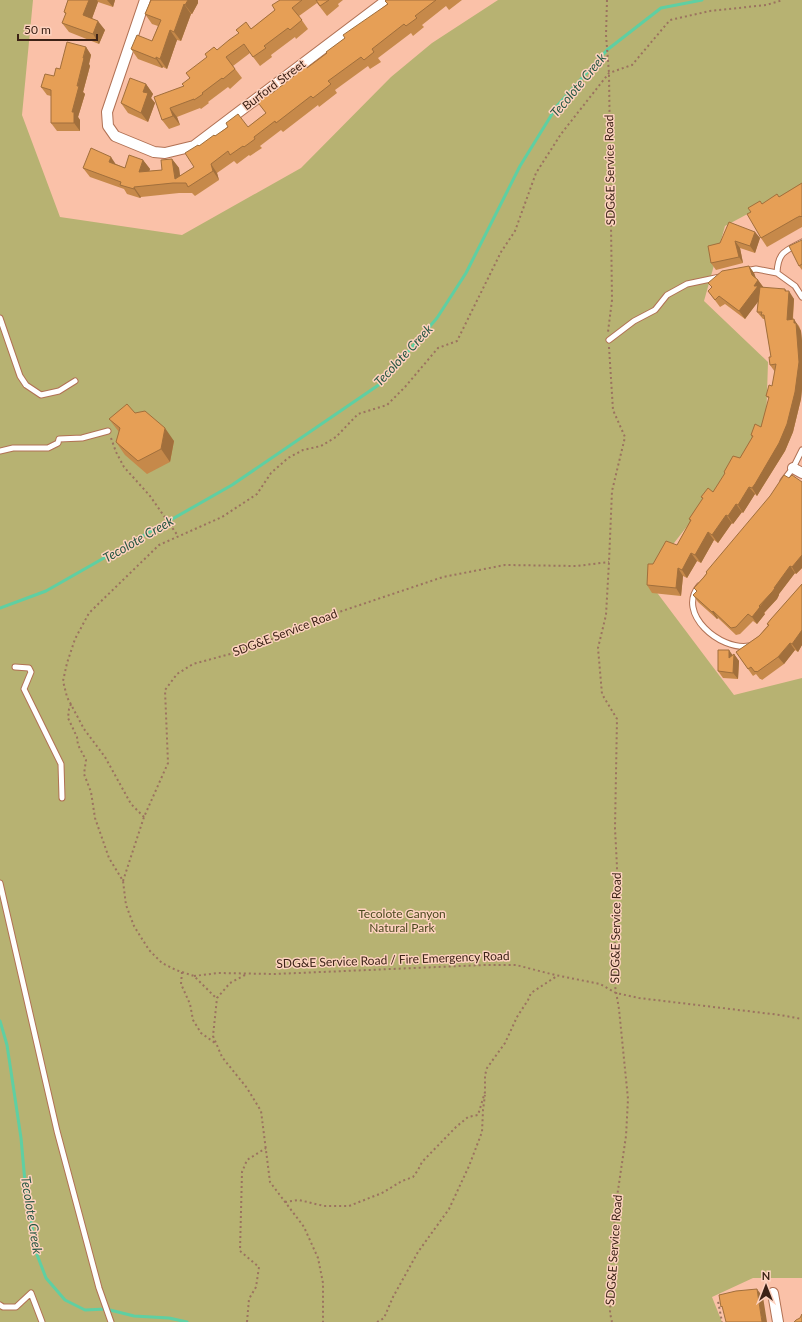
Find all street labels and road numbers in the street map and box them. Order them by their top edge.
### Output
street label: Burford Street [239,56,309,113]
street label: SDG&E Service Road [601,114,618,226]
street label: SDG&E Service Road [230,606,339,659]
street label: SDG&E Service Road [607,872,624,984]
street label: SDG&E Service Road / Fire Emergency Road [276,948,510,971]
street label: SDG&E Service Road [602,1194,625,1306]

